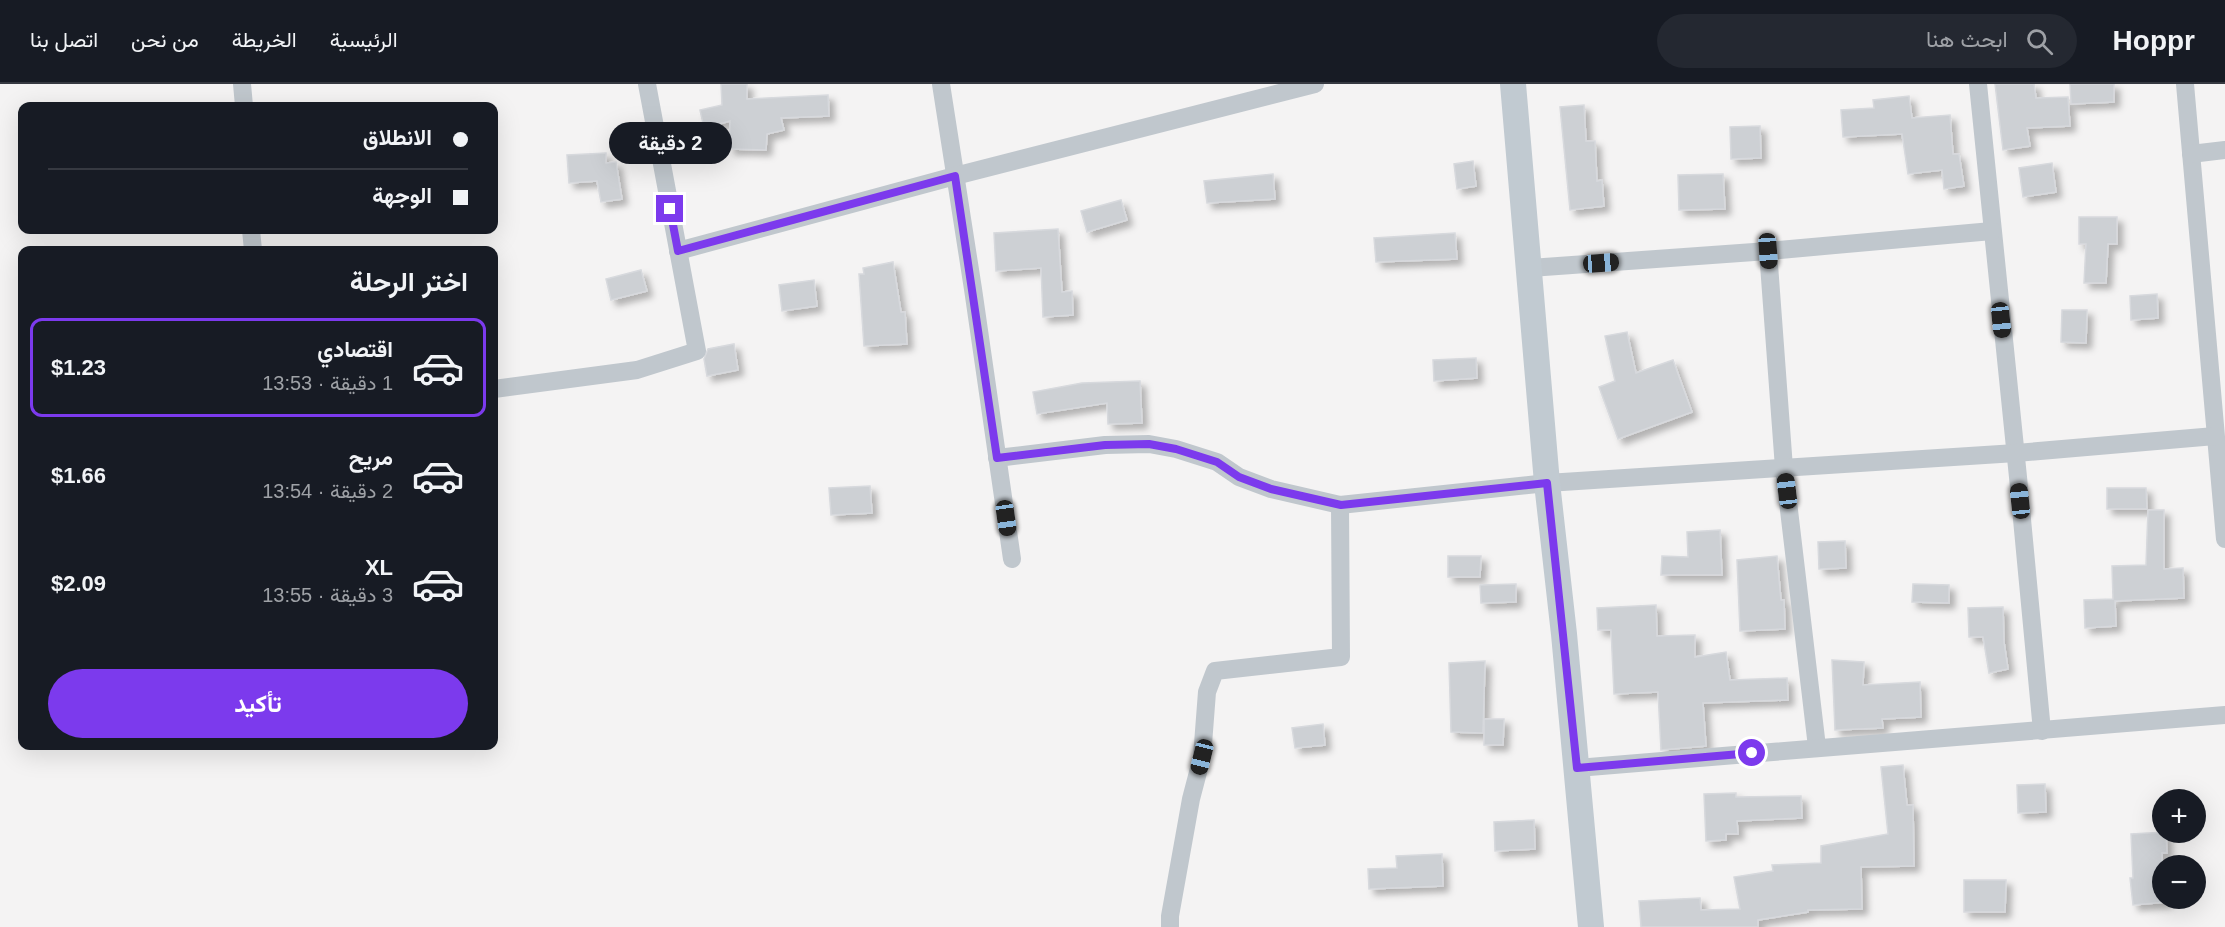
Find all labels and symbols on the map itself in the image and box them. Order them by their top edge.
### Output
callout: 2 دقيقة [608,122,732,164]
route end [656,195,683,222]
car [1758,232,1778,270]
car [1582,253,1620,273]
car [1990,301,2012,339]
car [1776,472,1798,510]
car [2009,482,2031,520]
car [995,499,1017,537]
car [1189,737,1215,777]
route start [1738,739,1765,766]

